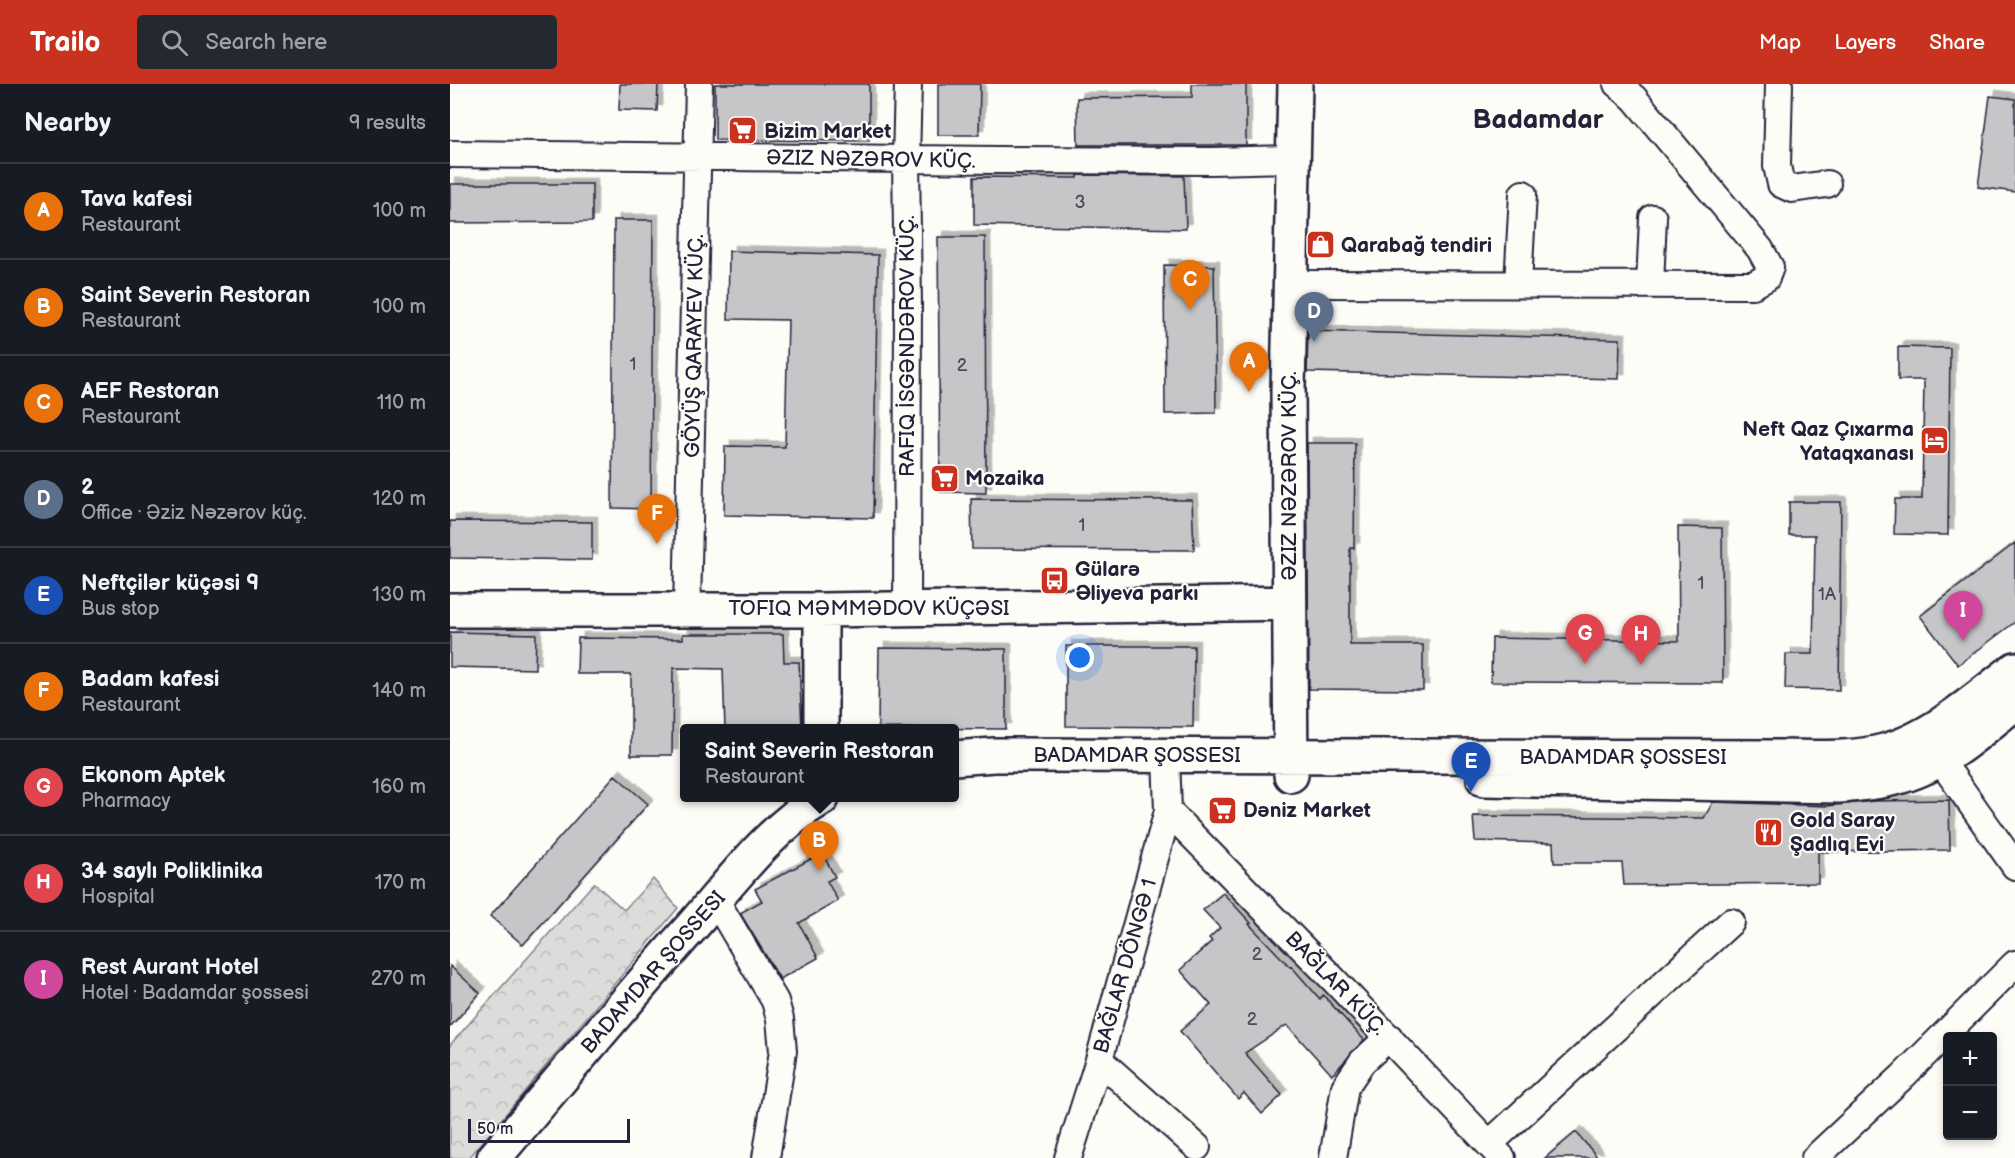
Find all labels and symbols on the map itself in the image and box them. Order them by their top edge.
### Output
district label: Badamdar [1473,104,1604,136]
supermarket icon: Bizim Market [727,115,759,147]
place label: Bizim Market [764,119,891,144]
street label: ƏZIZ NƏZƏROV KÜÇ. [766,145,976,174]
house number: 3 [1074,192,1086,213]
street label: RAFIQ İSGƏNDƏROV KÜÇ. [895,215,920,477]
shop icon: Qarabağ tendiri [1304,229,1336,261]
place label: Qarabağ tendiri [1341,233,1492,258]
street label: GÖYÜŞ QARAYEV KÜÇ. [680,234,709,458]
pin: C [1170,260,1210,310]
pin: D [1294,292,1334,342]
pin: A [1230,342,1268,392]
house number: 1 [630,354,636,375]
house number: 2 [957,355,968,376]
street label: ƏZIZ NƏZƏROV KÜÇ. [1277,371,1302,581]
place label: Neft Qaz Çıxarma Yataqxanası [1742,417,1914,466]
hotel icon: Neft Qaz Çıxarma Yataqxanası [1919,425,1951,457]
supermarket icon: Mozaika [928,462,960,494]
place label: Mozaika [965,466,1044,491]
pin: F [638,494,676,544]
house number: 1 [1079,515,1085,536]
place label: Gülarə Əliyeva parkı [1075,557,1198,606]
bus stop icon: Gülarə Əliyeva parkı [1038,565,1070,597]
house number: 1 [1698,573,1704,594]
house number: 1A [1818,584,1836,605]
pin: I [1944,592,1982,641]
street label: TOFIQ MƏMMƏDOV KÜÇƏSI [728,596,1010,621]
pin: G [1566,614,1604,664]
pin: H [1622,616,1660,665]
your location [1065,643,1094,672]
pin: E [1452,742,1490,792]
street label: BADAMDAR ŞOSSESI [1033,743,1241,768]
street label: BADAMDAR ŞOSSESI [1519,745,1727,770]
supermarket icon: Dəniz Market [1206,794,1238,826]
place label: Dəniz Market [1243,798,1371,823]
place label: Gold Saray Şadlıq Evi [1790,808,1895,857]
restaurant icon: Gold Saray Şadlıq Evi [1753,816,1785,848]
pin: B [800,822,838,871]
street label: BAĞLAR DÖNGƏ 1 [1088,876,1162,1056]
street label: BADAMDAR ŞOSSESI [576,886,731,1059]
street label: BAĞLAR KÜÇ. [1280,925,1392,1041]
house number: 2 [1252,944,1263,965]
house number: 2 [1247,1009,1258,1030]
scale bar [468,1116,630,1144]

